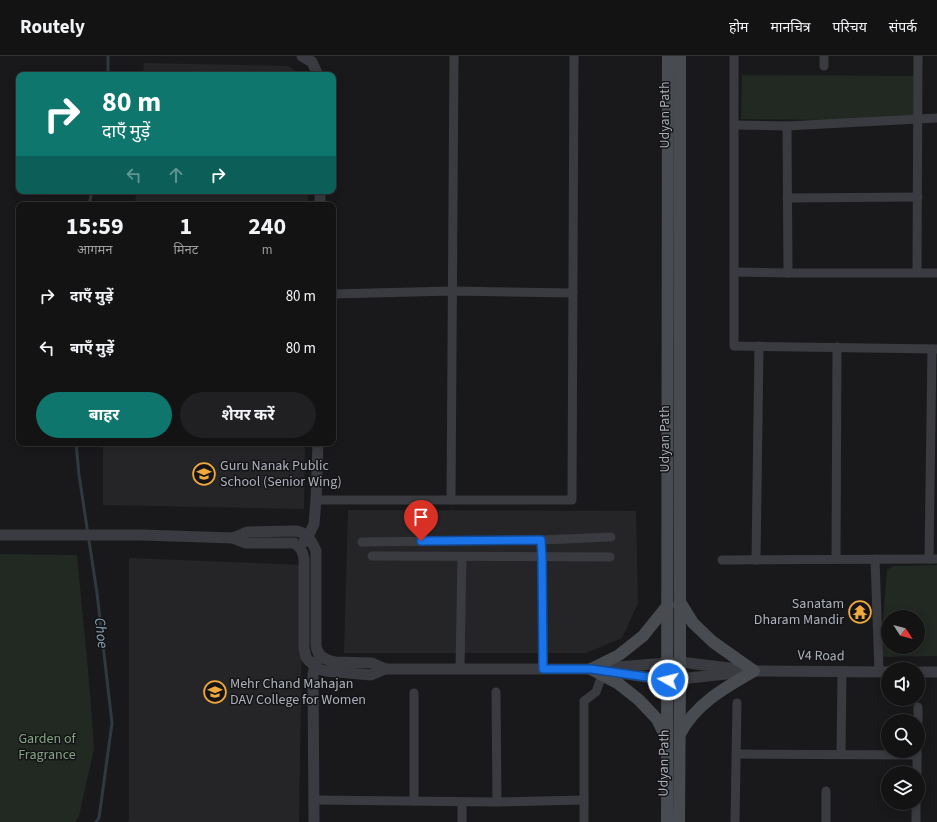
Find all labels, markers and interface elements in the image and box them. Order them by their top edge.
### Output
text: Routely [20,14,85,41]
text: होम [729,18,748,38]
text: मानचित्र [770,18,811,38]
text: परिचय [833,18,867,38]
text: संपर्क [889,18,917,38]
street label: Udyan Path [655,81,675,149]
text: 80 m [102,82,161,122]
icon: right [36,88,88,140]
text: दाएँ मुड़ें [102,119,150,144]
icon: left [123,164,145,186]
icon: ahead [165,164,187,186]
icon: right [207,164,229,186]
text: 15:59 [66,209,124,244]
text: 1 [180,209,192,244]
text: 240 [248,209,286,244]
text: आगमन [77,241,113,259]
text: मिनट [173,241,198,259]
text: m [262,241,273,259]
icon: right [36,285,58,307]
text: दाएँ मुड़ें [70,286,113,307]
text: 80 m [286,286,316,307]
icon: left [36,337,58,359]
text: बाएँ मुड़ें [70,338,114,359]
text: 80 m [286,338,316,359]
button: बाहर [36,392,172,438]
button: शेयर करें [180,392,316,438]
street label: Udyan Path [655,405,675,473]
place label: Guru Nanak Public School (Senior Wing) [220,456,342,492]
school or university icon: Guru Nanak Public School (Senior Wing) [191,461,217,487]
pin [404,500,438,541]
icon: arrive [410,506,432,528]
place label: Sanatam Dharam Mandir [754,594,844,630]
temple icon: Sanatam Dharam Mandir [847,599,873,625]
north arrow [881,610,925,654]
map controls [881,610,925,810]
water label: Choe [89,616,113,650]
street label: V4 Road [797,646,845,666]
position arrow [647,659,689,701]
button: sound [881,662,925,706]
place label: Mehr Chand Mahajan DAV College for Women [230,674,366,710]
school or university icon: Mehr Chand Mahajan DAV College for Women [202,679,228,705]
button: search [881,714,925,758]
park label: Garden of Fragrance [18,729,77,765]
street label: Udyan Path [653,729,675,797]
button: layers [881,766,925,810]

